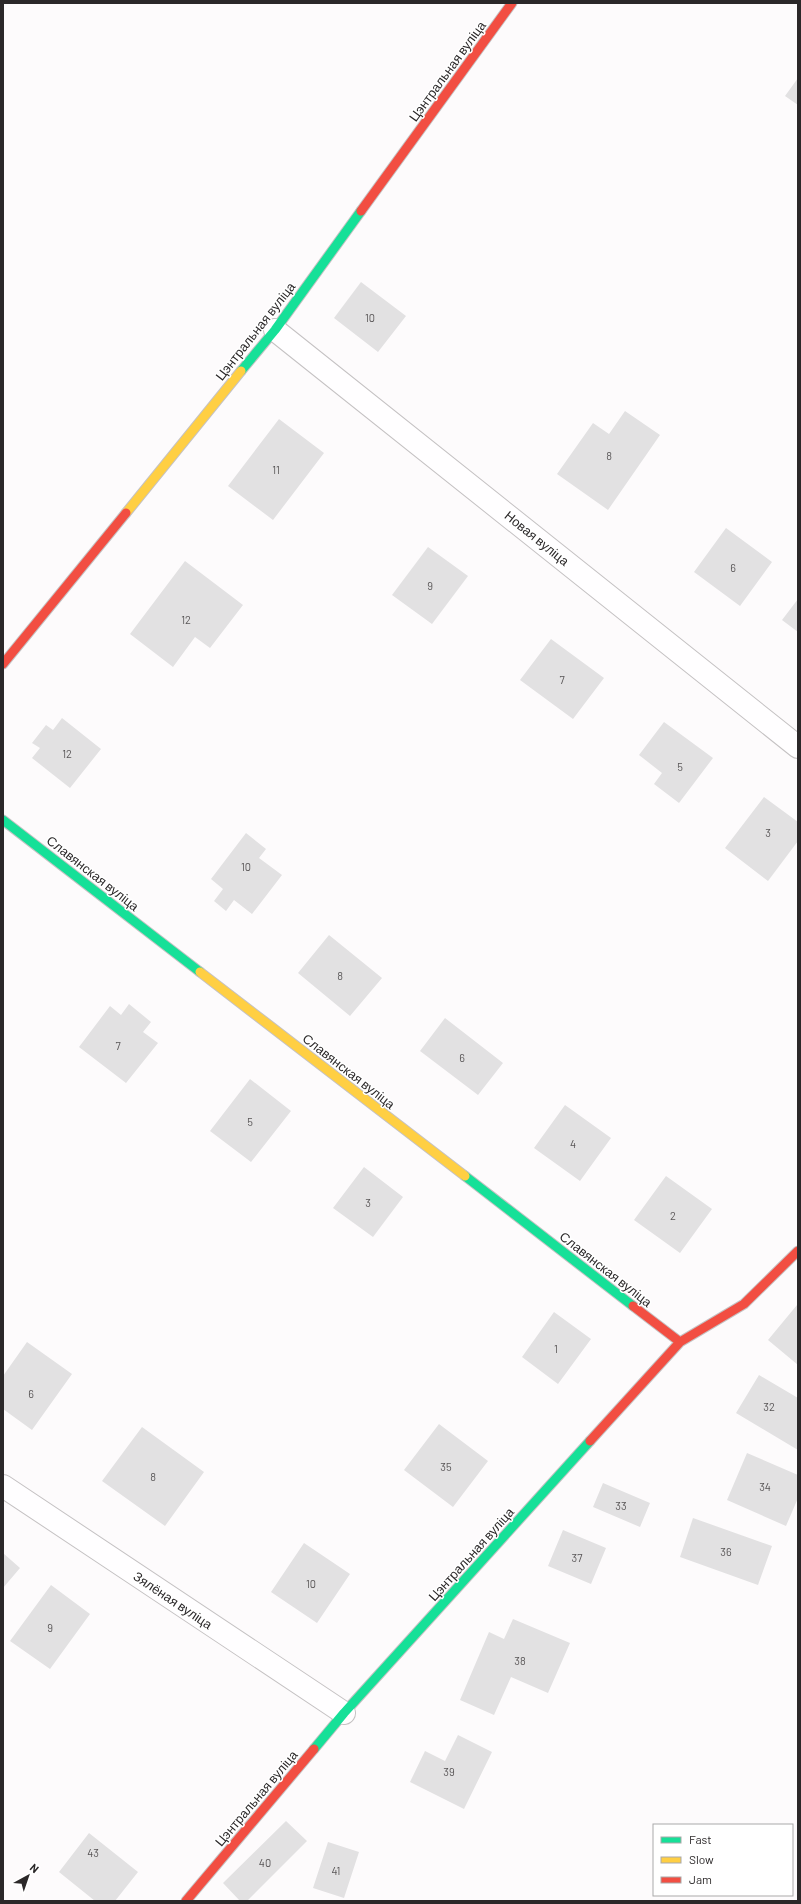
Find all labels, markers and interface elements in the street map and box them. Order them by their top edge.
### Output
street label: Цэнтральная вуліца [405,17,489,124]
street label: Цэнтральная вуліца [212,278,299,383]
house number: 10 [365,311,375,324]
house number: 8 [606,449,612,462]
house number: 11 [272,463,280,476]
street label: Новая вуліца [502,507,573,569]
house number: 6 [730,561,736,574]
house number: 9 [427,579,433,592]
house number: 12 [181,613,191,626]
house number: 7 [559,673,565,686]
house number: 12 [62,747,72,760]
house number: 5 [677,760,683,773]
house number: 3 [765,826,771,839]
street label: Славянская вуліца [44,832,143,914]
house number: 10 [241,860,251,873]
house number: 8 [337,969,343,982]
street label: Славянская вуліца [300,1030,399,1112]
house number: 7 [115,1039,121,1052]
house number: 6 [459,1051,465,1064]
house number: 5 [247,1115,253,1128]
house number: 4 [570,1137,576,1150]
house number: 3 [365,1196,371,1209]
house number: 2 [670,1209,676,1222]
street label: Славянская вуліца [557,1228,656,1310]
house number: 1 [554,1342,558,1355]
house number: 6 [28,1387,34,1400]
house number: 32 [763,1400,775,1413]
house number: 35 [440,1460,452,1473]
house number: 8 [150,1470,156,1483]
house number: 34 [759,1480,771,1493]
house number: 33 [615,1499,627,1512]
street label: Цэнтральная вуліца [425,1503,518,1604]
house number: 36 [720,1545,732,1558]
house number: 37 [572,1551,582,1564]
street label: Зялёная вуліца [130,1568,216,1633]
house number: 10 [306,1577,316,1590]
house number: 9 [47,1621,53,1634]
house number: 38 [514,1654,526,1667]
street label: Цэнтральная вуліца [211,1746,301,1849]
house number: 39 [443,1765,455,1778]
legend [653,1824,793,1896]
text: Fast [689,1832,712,1846]
house number: 43 [87,1846,99,1859]
text: Slow [689,1852,714,1866]
north arrow [8,1856,48,1896]
house number: 40 [259,1856,271,1869]
text: N [28,1861,42,1875]
house number: 41 [332,1864,340,1877]
text: Jam [689,1872,712,1886]

